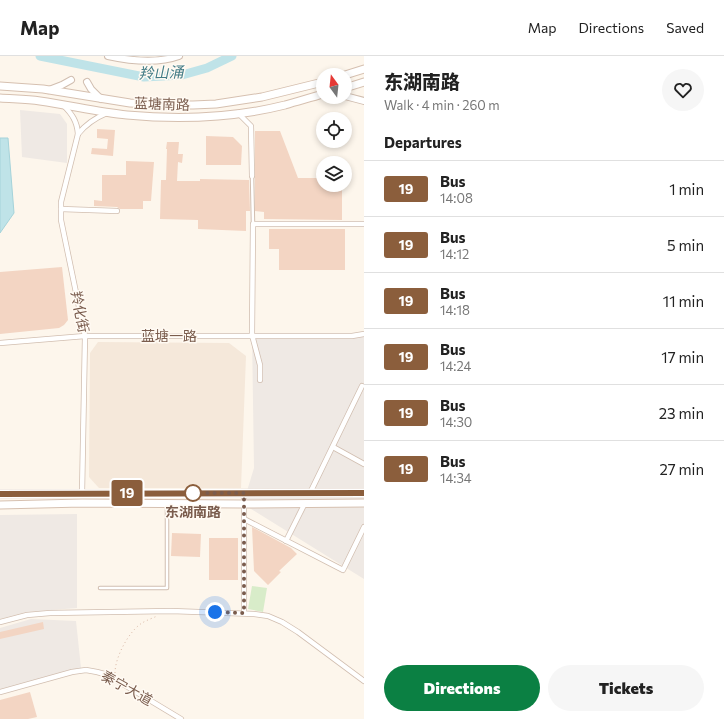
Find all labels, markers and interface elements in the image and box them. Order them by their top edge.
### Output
text: Map [20,16,59,39]
text: Map [528,19,557,36]
text: Directions [579,19,644,36]
text: Saved [666,19,704,36]
water label: 羚山涌 [138,62,186,82]
north arrow [316,68,352,104]
map controls [316,68,352,192]
button: heart [662,69,704,111]
text: 东湖南路 [384,70,460,93]
street label: 蓝塘南路 [134,94,190,113]
text: Walk · 4 min · 260 m [384,97,500,113]
button: locate [316,112,352,148]
text: Departures [384,133,462,151]
button: layers [316,156,352,192]
text: Bus [440,172,465,190]
text: 19 [399,180,413,197]
text: 1 min [669,180,704,198]
text: 14:08 [440,190,473,206]
text: Bus [440,228,465,246]
text: 19 [399,236,413,253]
text: 5 min [667,236,704,254]
text: 14:12 [440,246,469,262]
text: Bus [440,284,465,302]
street label: 羚化街 [68,290,93,334]
text: 19 [399,292,413,309]
text: 11 min [663,292,704,310]
text: 14:18 [440,302,470,318]
street label: 蓝塘一路 [141,327,197,344]
text: Bus [440,340,465,358]
text: 19 [399,348,413,365]
text: 17 min [661,348,704,366]
text: 14:24 [440,358,471,374]
text: Bus [440,396,465,414]
text: 19 [399,404,413,421]
text: 23 min [659,404,704,422]
text: 14:30 [440,414,472,430]
text: Bus [440,452,465,470]
text: 19 [399,460,413,477]
text: 27 min [659,460,704,478]
text: 14:34 [440,470,472,486]
line badge: 19 [109,480,145,506]
text: 19 [120,484,134,501]
marker: 东湖南路 [184,484,202,502]
place label: 东湖南路 [165,503,221,520]
your location [205,602,225,622]
button: Directions [384,665,540,711]
button: Tickets [548,665,704,711]
street label: 秦宁大道 [99,667,156,709]

